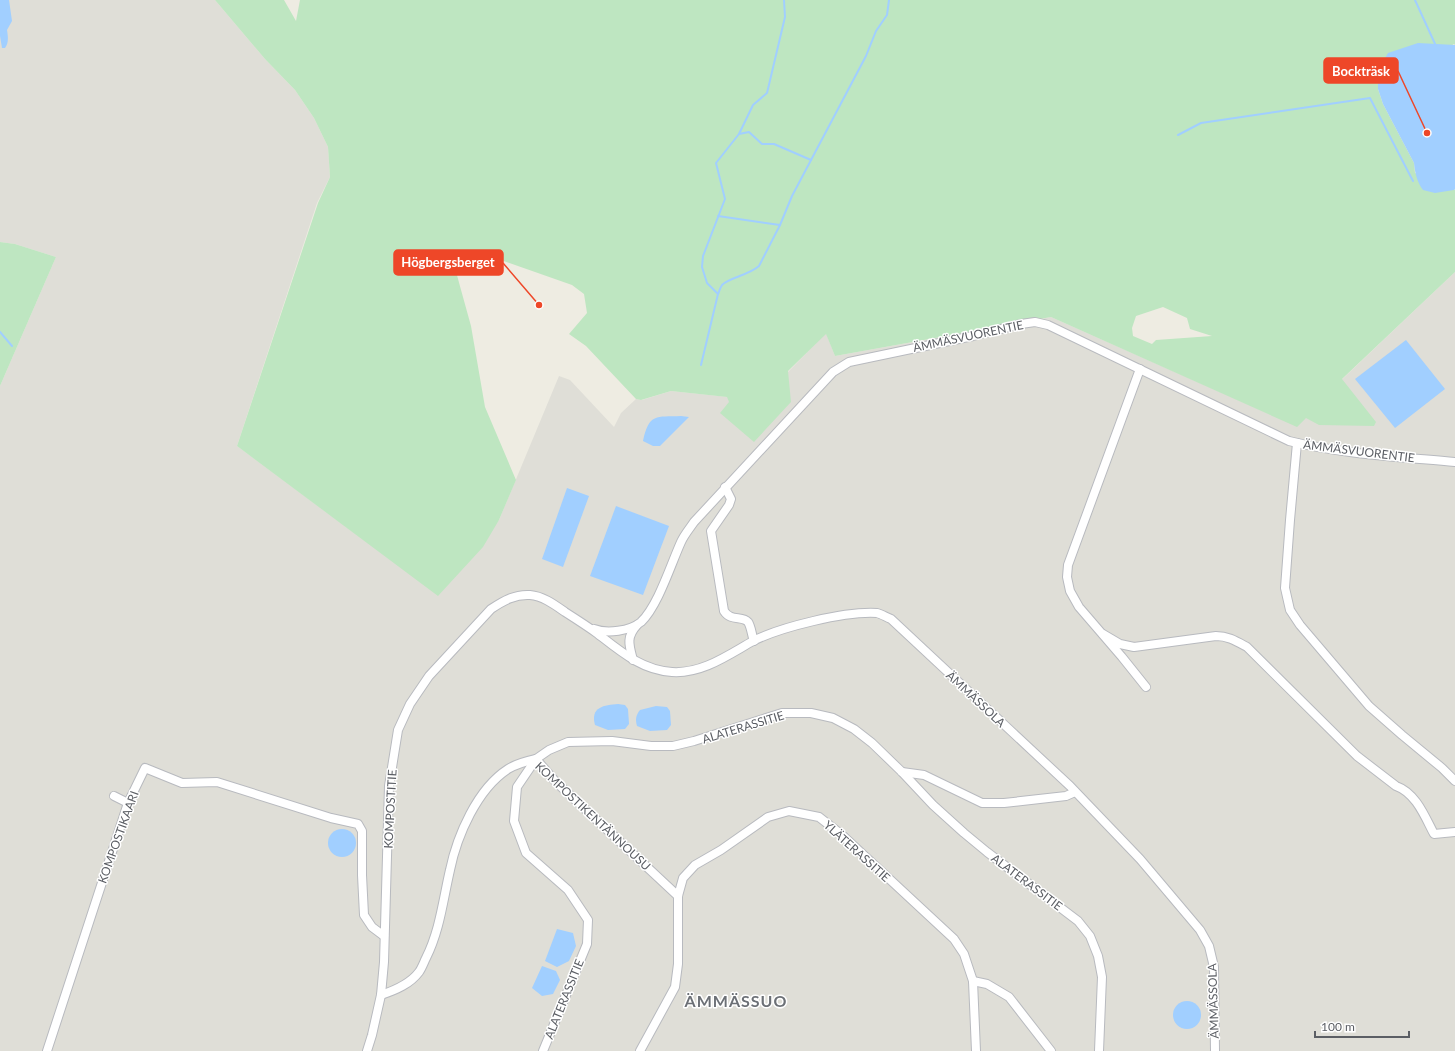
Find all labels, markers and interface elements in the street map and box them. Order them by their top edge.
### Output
callout: Bockträsk [1324,58,1398,83]
text: Bockträsk [1332,63,1390,79]
callout: Högbergsberget [394,250,503,275]
text: Högbergsberget [401,254,495,270]
street label: ÄMMÄSVUORENTIE [911,317,1025,355]
street label: ÄMMÄSVUORENTIE [1302,437,1416,465]
street label: ÄMMÄSSOLA [943,668,1009,731]
street label: ALATERASSITIE [700,707,786,747]
street label: KOMPOSTIKENTÄNNOUSU [532,759,654,873]
street label: KOMPOSTITIE [380,769,400,849]
street label: KOMPOSTIKAARI [94,789,142,885]
street label: YLÄTERASSITIE [821,817,893,885]
street label: ALATERASSITIE [989,850,1066,914]
street label: ALATERASSITIE [541,957,587,1041]
street label: ÄMMÄSSOLA [1204,962,1222,1039]
district label: ÄMMÄSSUO [684,991,787,1010]
scale bar [1315,1013,1409,1039]
text: 100 m [1321,1019,1355,1034]

